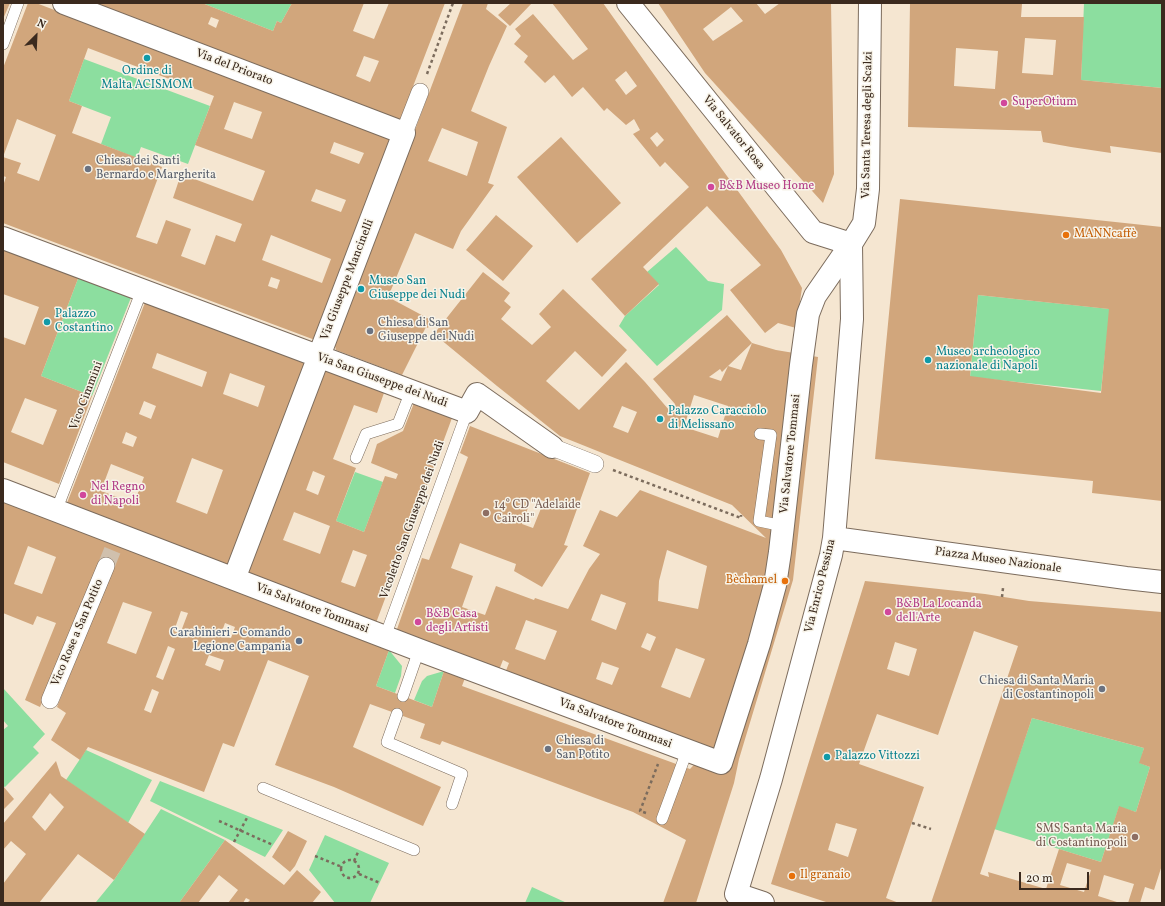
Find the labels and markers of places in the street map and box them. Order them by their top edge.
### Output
marker: Ordine di Malta ACISMOM [142,53,152,63]
place label: Ordine di Malta ACISMOM [101,65,193,93]
place label: SuperOtium [1012,96,1077,110]
marker: SuperOtium [999,98,1009,108]
place label: Chiesa dei Santi Bernardo e Margherita [96,155,216,183]
marker: Chiesa dei Santi Bernardo e Margherita [83,164,93,174]
place label: B&B Museo Home [719,180,814,194]
marker: B&B Museo Home [706,182,716,192]
place label: MANNcaffè [1074,228,1137,242]
marker: MANNcaffè [1061,230,1071,240]
place label: Museo San Giuseppe dei Nudi [369,275,465,303]
marker: Museo San Giuseppe dei Nudi [356,284,366,294]
place label: Palazzo Costantino [55,308,113,336]
marker: Palazzo Costantino [42,317,52,327]
place label: Chiesa di San Giuseppe dei Nudi [378,317,474,345]
marker: Chiesa di San Giuseppe dei Nudi [365,326,375,336]
place label: Museo archeologico nazionale di Napoli [936,346,1040,374]
marker: Museo archeologico nazionale di Napoli [923,355,933,365]
place label: Palazzo Caracciolo di Melissano [668,405,767,433]
marker: Palazzo Caracciolo di Melissano [655,414,665,424]
place label: Nel Regno di Napoli [91,481,145,509]
marker: Nel Regno di Napoli [78,490,88,500]
place label: 14° CD "Adelaide Cairoli" [494,499,581,527]
marker: 14° CD "Adelaide Cairoli" [481,508,491,518]
place label: Bèchamel [726,574,777,588]
marker: Bèchamel [780,576,790,586]
place label: B&B La Locanda dell'Arte [896,598,982,626]
marker: B&B La Locanda dell'Arte [883,607,893,617]
place label: B&B Casa degli Artisti [426,608,488,636]
marker: B&B Casa degli Artisti [413,617,423,627]
place label: Carabinieri - Comando Legione Campania [170,627,291,655]
marker: Carabinieri - Comando Legione Campania [294,636,304,646]
place label: Chiesa di Santa Maria di Costantinopoli [979,675,1094,703]
marker: Chiesa di Santa Maria di Costantinopoli [1097,684,1107,694]
place label: Chiesa di San Potito [556,735,610,763]
marker: Chiesa di San Potito [543,744,553,754]
place label: Palazzo Vittozzi [835,750,920,764]
marker: Palazzo Vittozzi [822,752,832,762]
place label: SMS Santa Maria di Costantinopoli [1036,823,1127,851]
marker: SMS Santa Maria di Costantinopoli [1130,832,1140,842]
place label: Il granaio [800,869,851,883]
marker: Il granaio [787,871,797,881]

